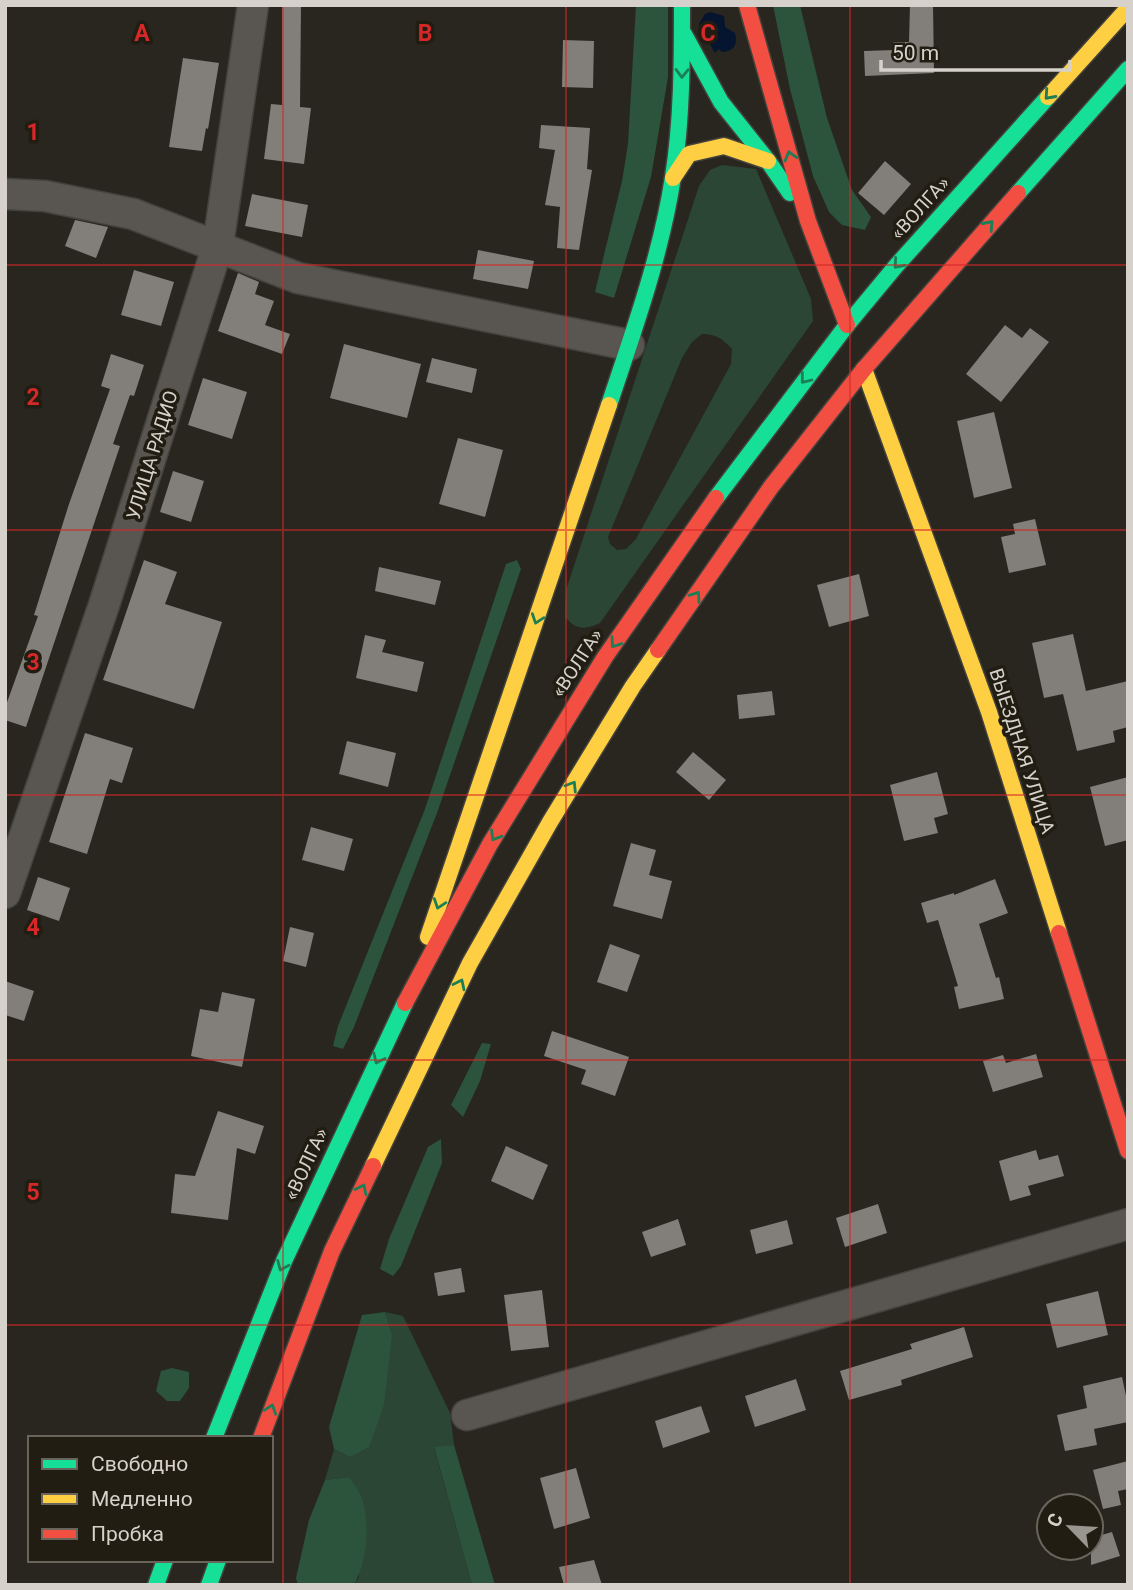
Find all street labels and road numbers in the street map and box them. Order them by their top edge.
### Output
street label: «ВОЛГА» [886,172,954,244]
street label: УЛИЦА РАДИО [121,388,183,522]
street label: «ВОЛГА» [546,624,608,702]
street label: ВЫЕЗДНАЯ УЛИЦА [984,665,1060,837]
street label: «ВОЛГА» [279,1124,333,1204]

